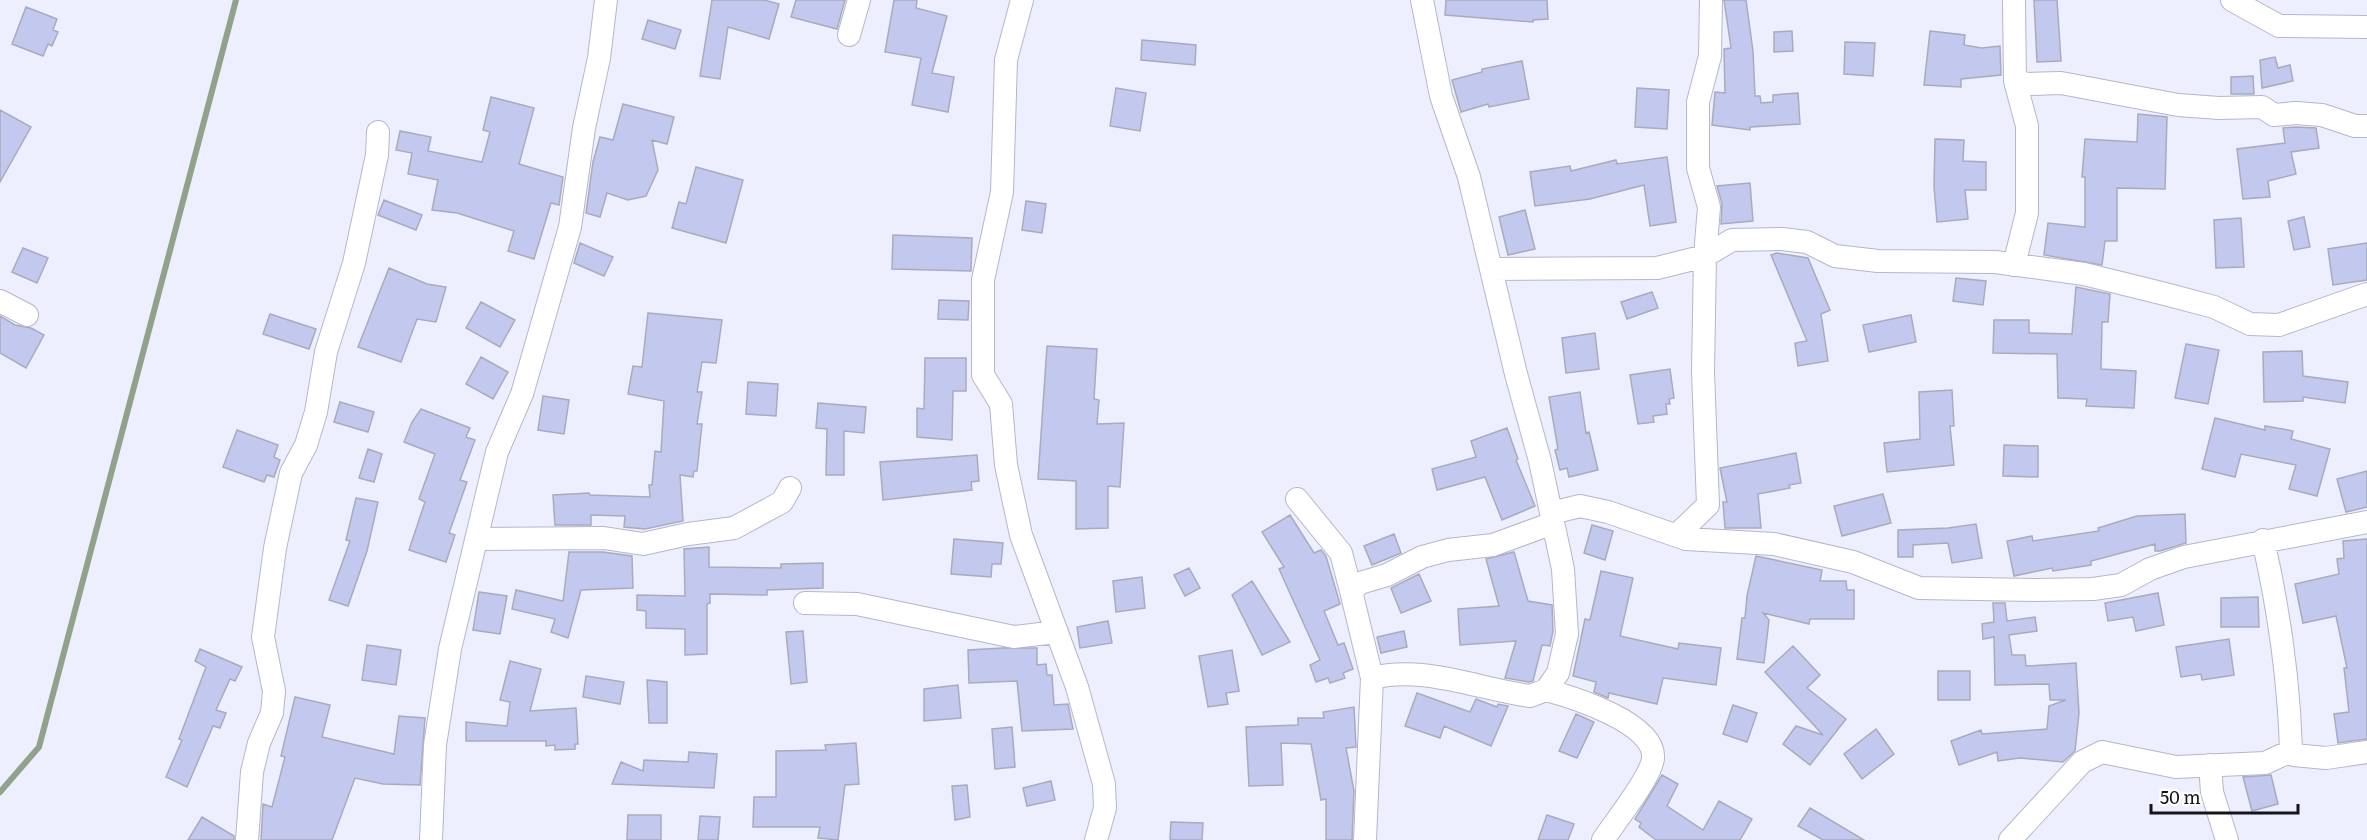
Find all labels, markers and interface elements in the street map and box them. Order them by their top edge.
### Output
scale bar [2151,777,2298,815]
text: 50 m [2160,783,2201,810]

